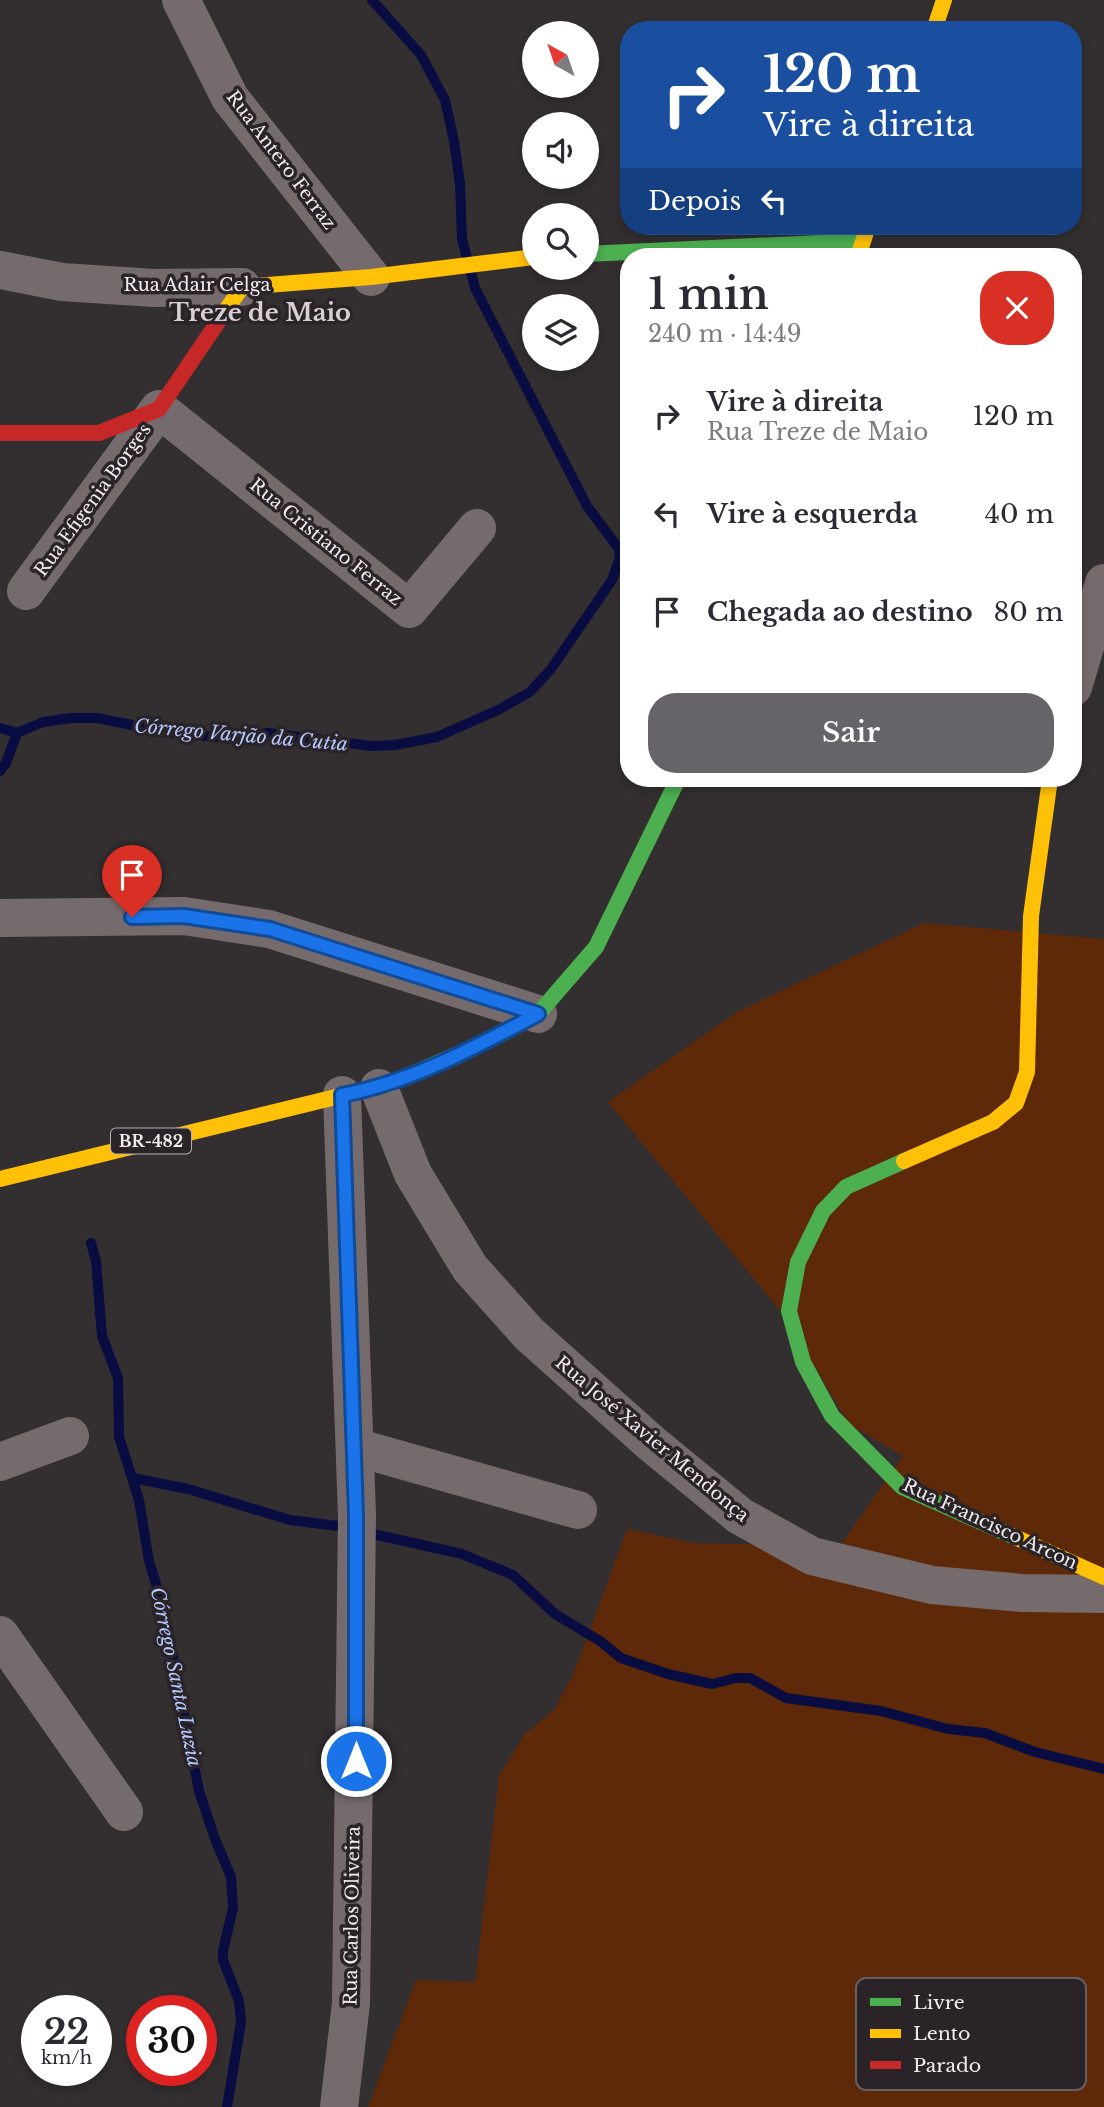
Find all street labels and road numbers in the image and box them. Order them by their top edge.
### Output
street label: Rua Antero Ferraz [222,86,340,234]
street label: Rua Adair Celga [124,274,271,296]
street label: Rua Efigenia Borges [30,419,156,581]
street label: Rua Cristiano Ferraz [245,474,407,610]
road number: BR-482 [111,1128,191,1154]
street label: Rua José Xavier Mendonça [551,1352,753,1526]
street label: Rua Francisco Arcon [899,1474,1081,1574]
street label: Rua Carlos Oliveira [339,1826,365,2006]

